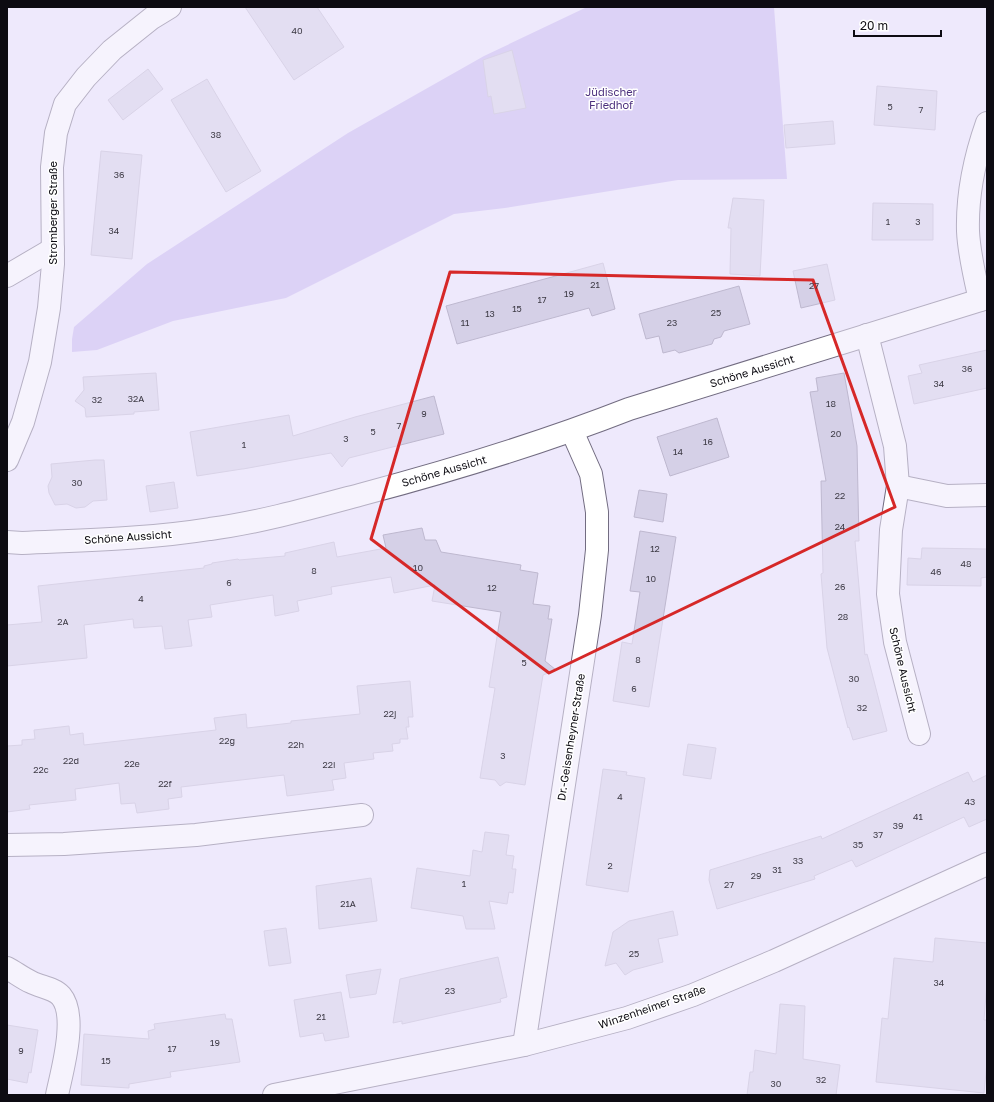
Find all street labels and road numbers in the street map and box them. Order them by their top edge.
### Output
street label: Stromberger Straße [46,161,59,265]
street label: Schöne Aussicht [708,351,796,390]
street label: Schöne Aussicht [400,452,488,489]
street label: Schöne Aussicht [84,527,172,546]
street label: Schöne Aussicht [887,626,920,714]
street label: Dr.-Geisenheyner-Straße [554,672,587,801]
street label: Winzenheimer Straße [596,982,707,1031]

